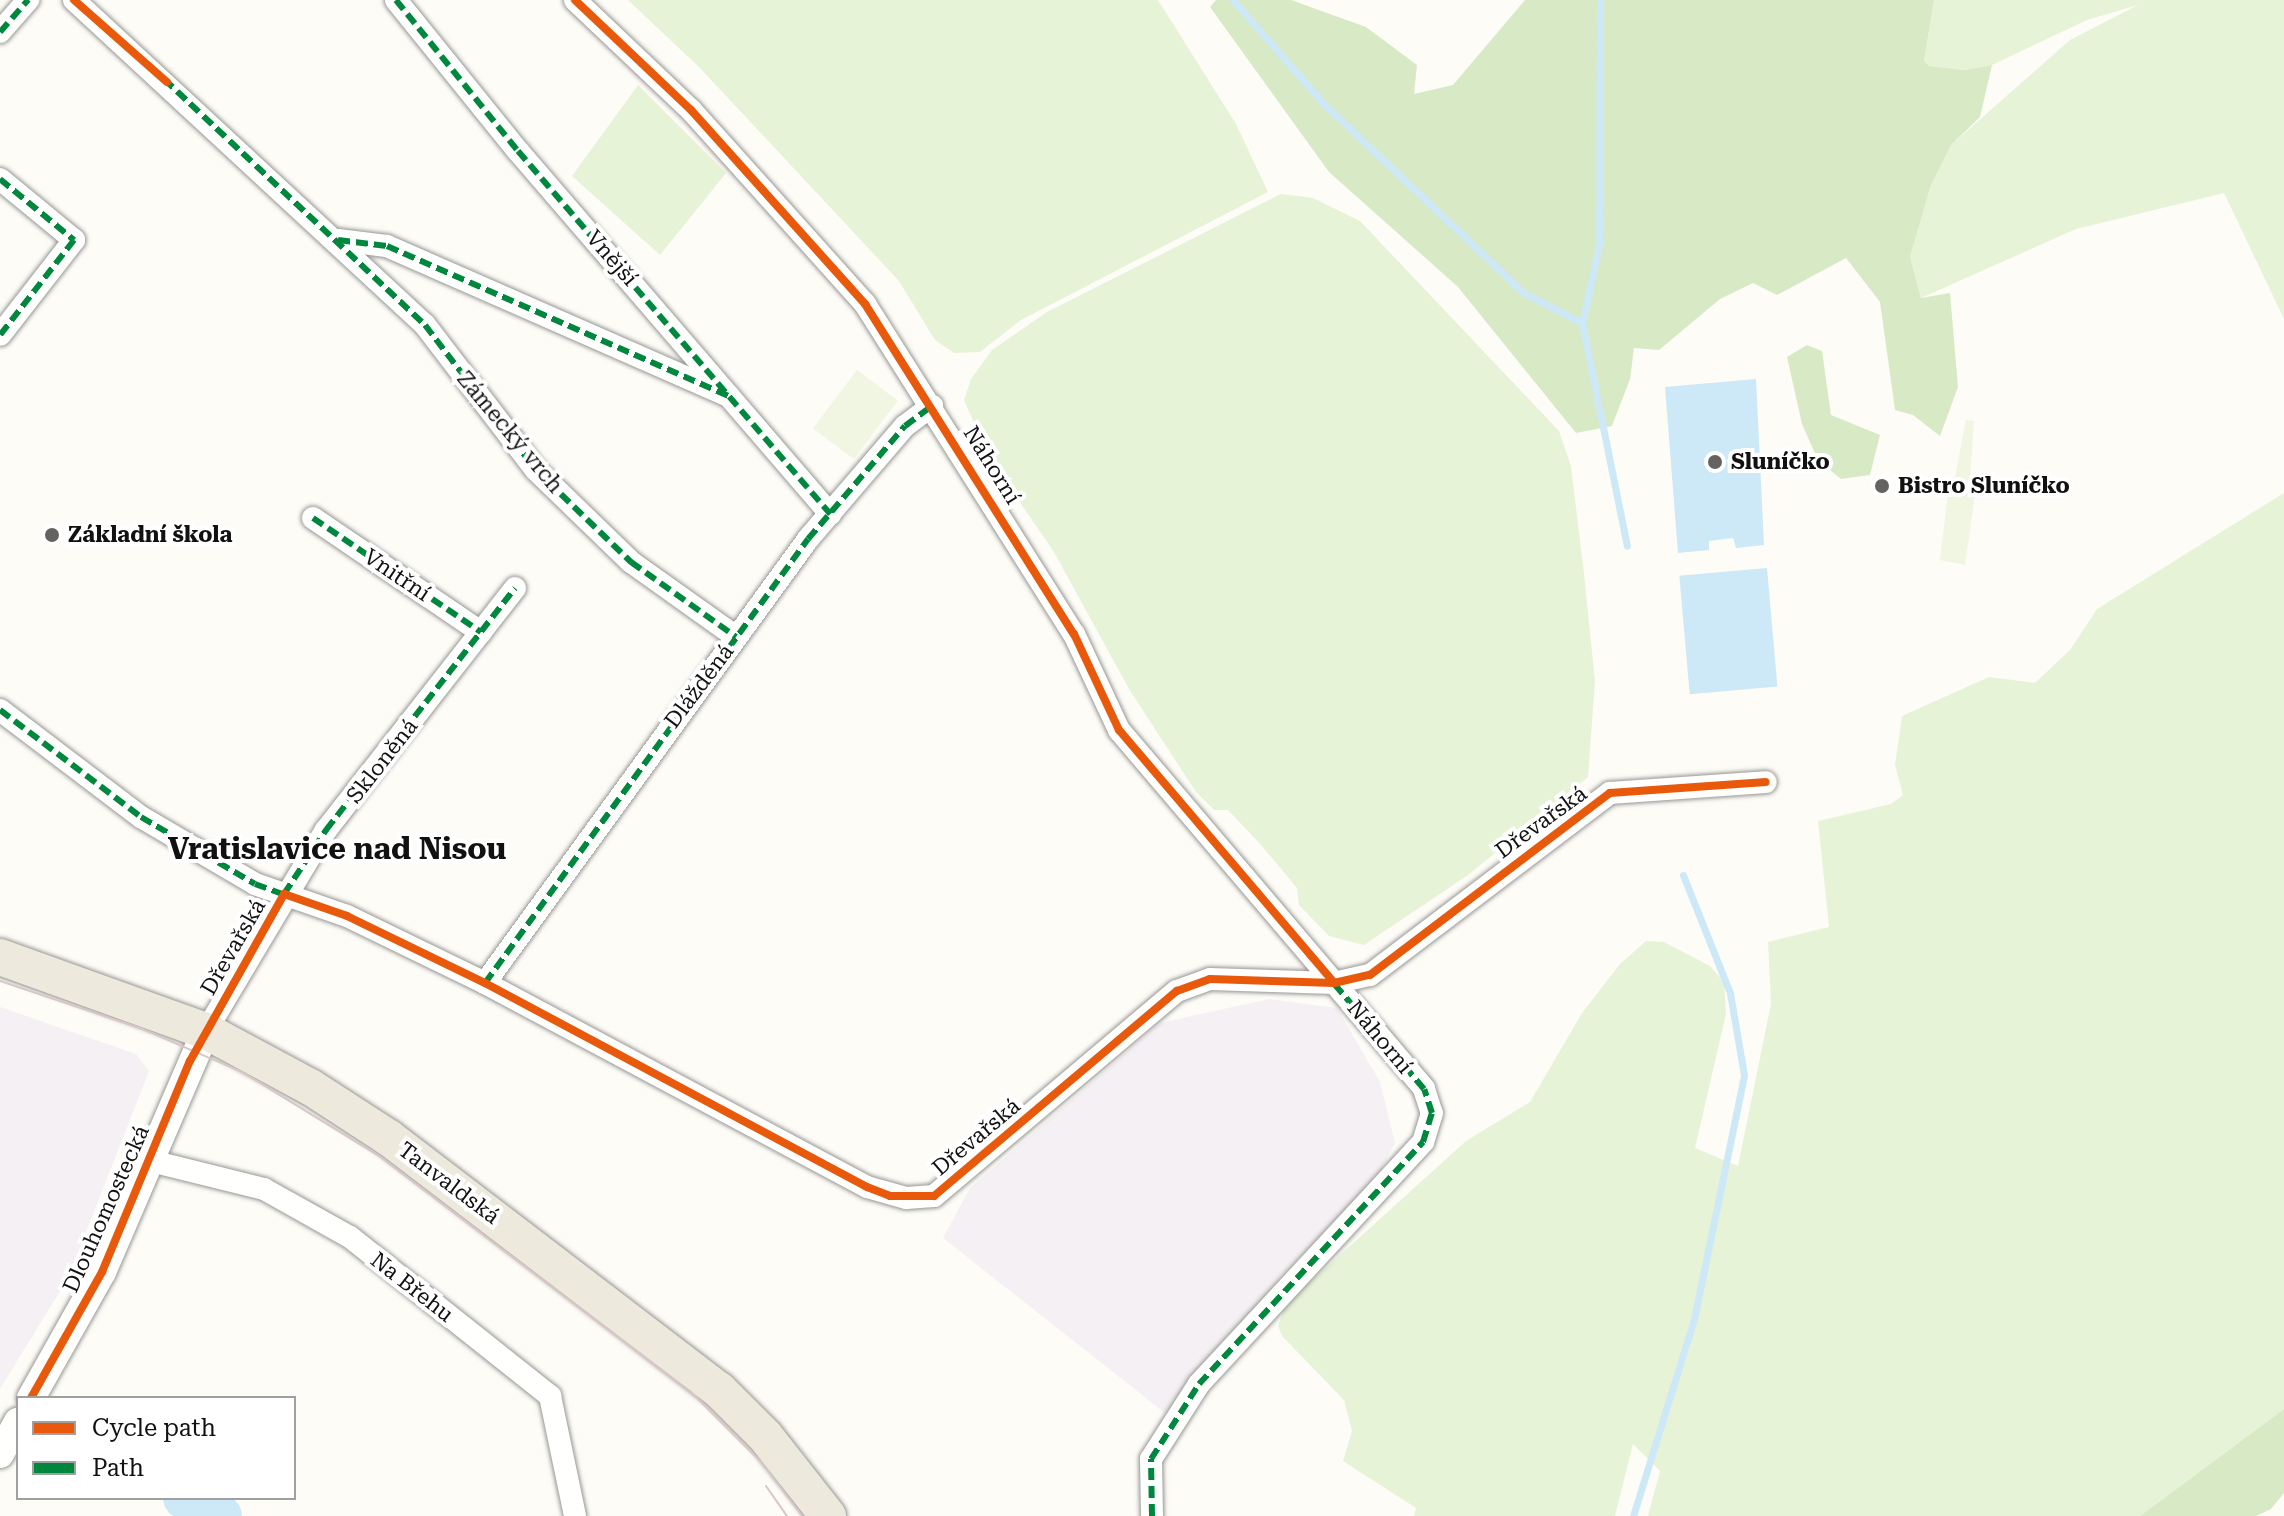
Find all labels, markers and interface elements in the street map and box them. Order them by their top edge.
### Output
street label: Vnější [581,225,643,291]
street label: Zámecký vrch [451,366,569,498]
street label: Náhorní [958,421,1026,509]
place label: Sluníčko [1731,449,1830,475]
marker: Sluníčko [1706,453,1724,471]
place label: Bistro Sluníčko [1898,473,2070,499]
marker: Bistro Sluníčko [1873,477,1891,495]
place label: Základní škola [68,522,232,548]
marker: Základní škola [43,526,61,544]
street label: Vnitřní [359,543,435,607]
street label: Dlážděná [659,639,739,733]
street label: Skloněná [341,714,423,808]
street label: Dřevařská [1490,780,1592,864]
district label: Vratislavice nad Nisou [168,831,506,867]
street label: Dřevařská [195,894,271,1000]
street label: Náhorní [1342,995,1418,1079]
street label: Dřevařská [927,1093,1025,1181]
street label: Dlouhomostecká [57,1121,155,1297]
street label: Tanvaldská [393,1136,505,1230]
street label: Na Břehu [365,1246,459,1328]
legend [16,1396,296,1500]
text: Cycle path [92,1414,216,1442]
text: Path [92,1454,144,1482]

